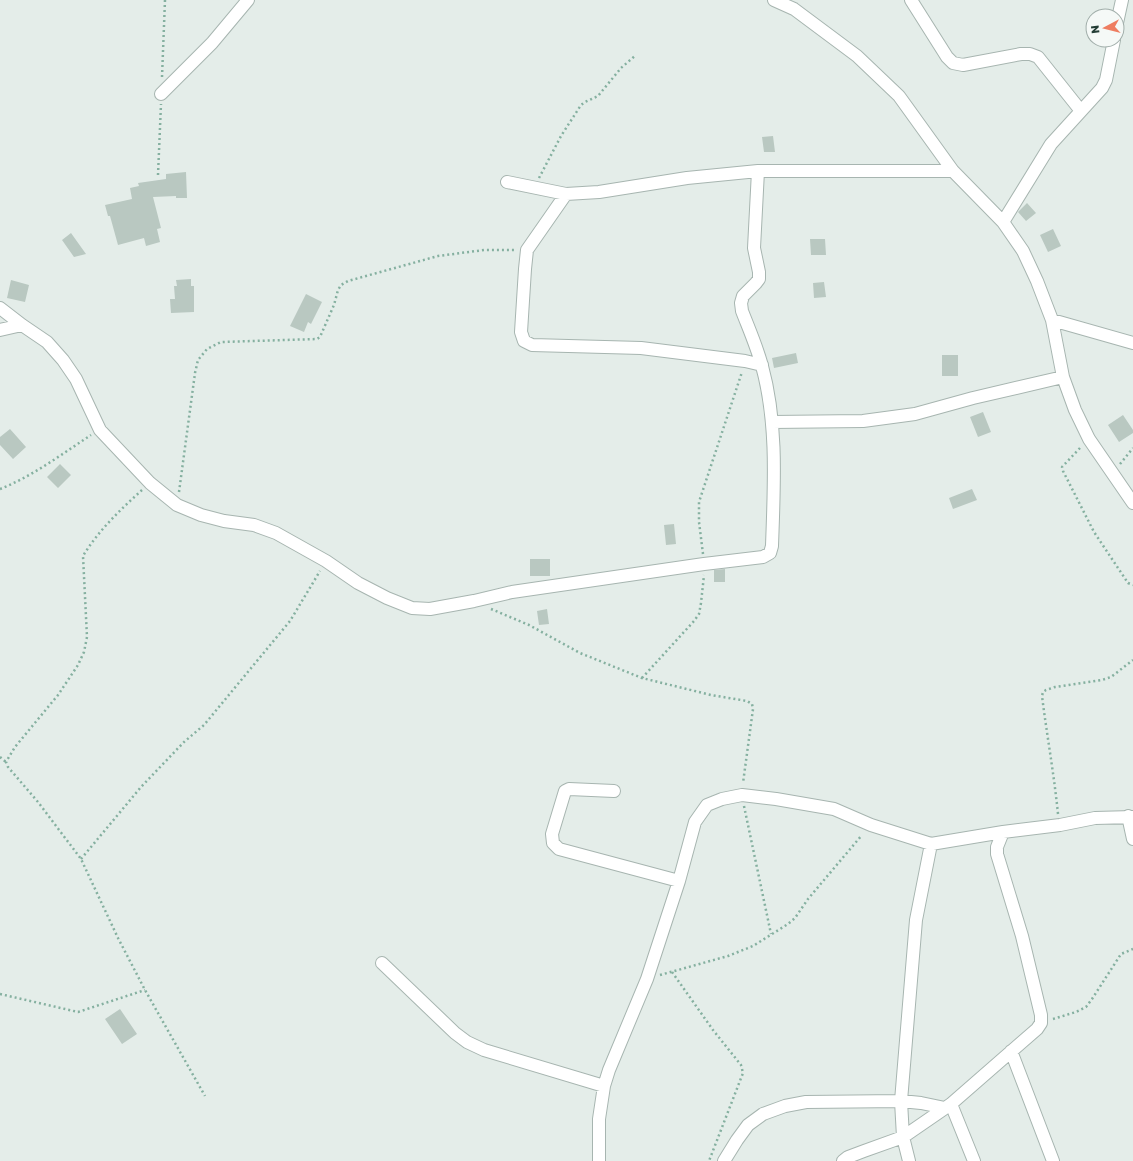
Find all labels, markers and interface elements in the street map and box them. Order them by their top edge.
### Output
north arrow [1085,8,1125,48]
text: N [1088,24,1102,34]

